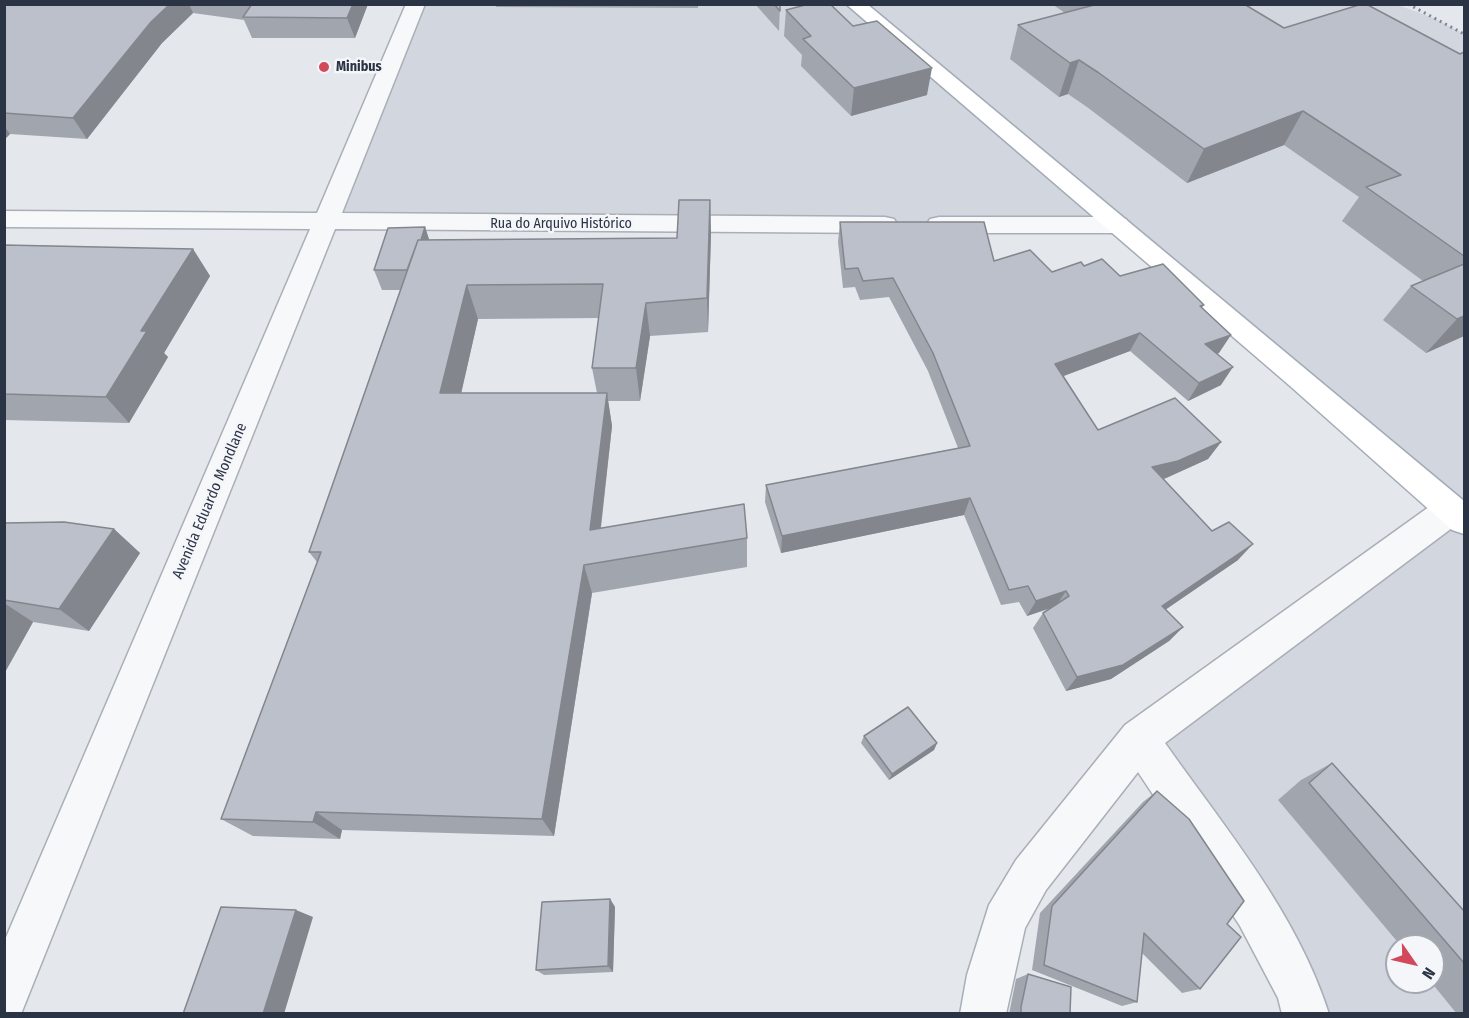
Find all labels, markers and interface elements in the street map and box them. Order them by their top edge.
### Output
place label: Minibus [336,59,382,75]
marker: Minibus [317,60,331,74]
street label: Rua do Arquivo Histórico [490,216,632,232]
street label: Avenida Eduardo Mondlane [169,420,251,582]
north arrow [1385,934,1445,994]
text: N [1418,964,1439,983]

